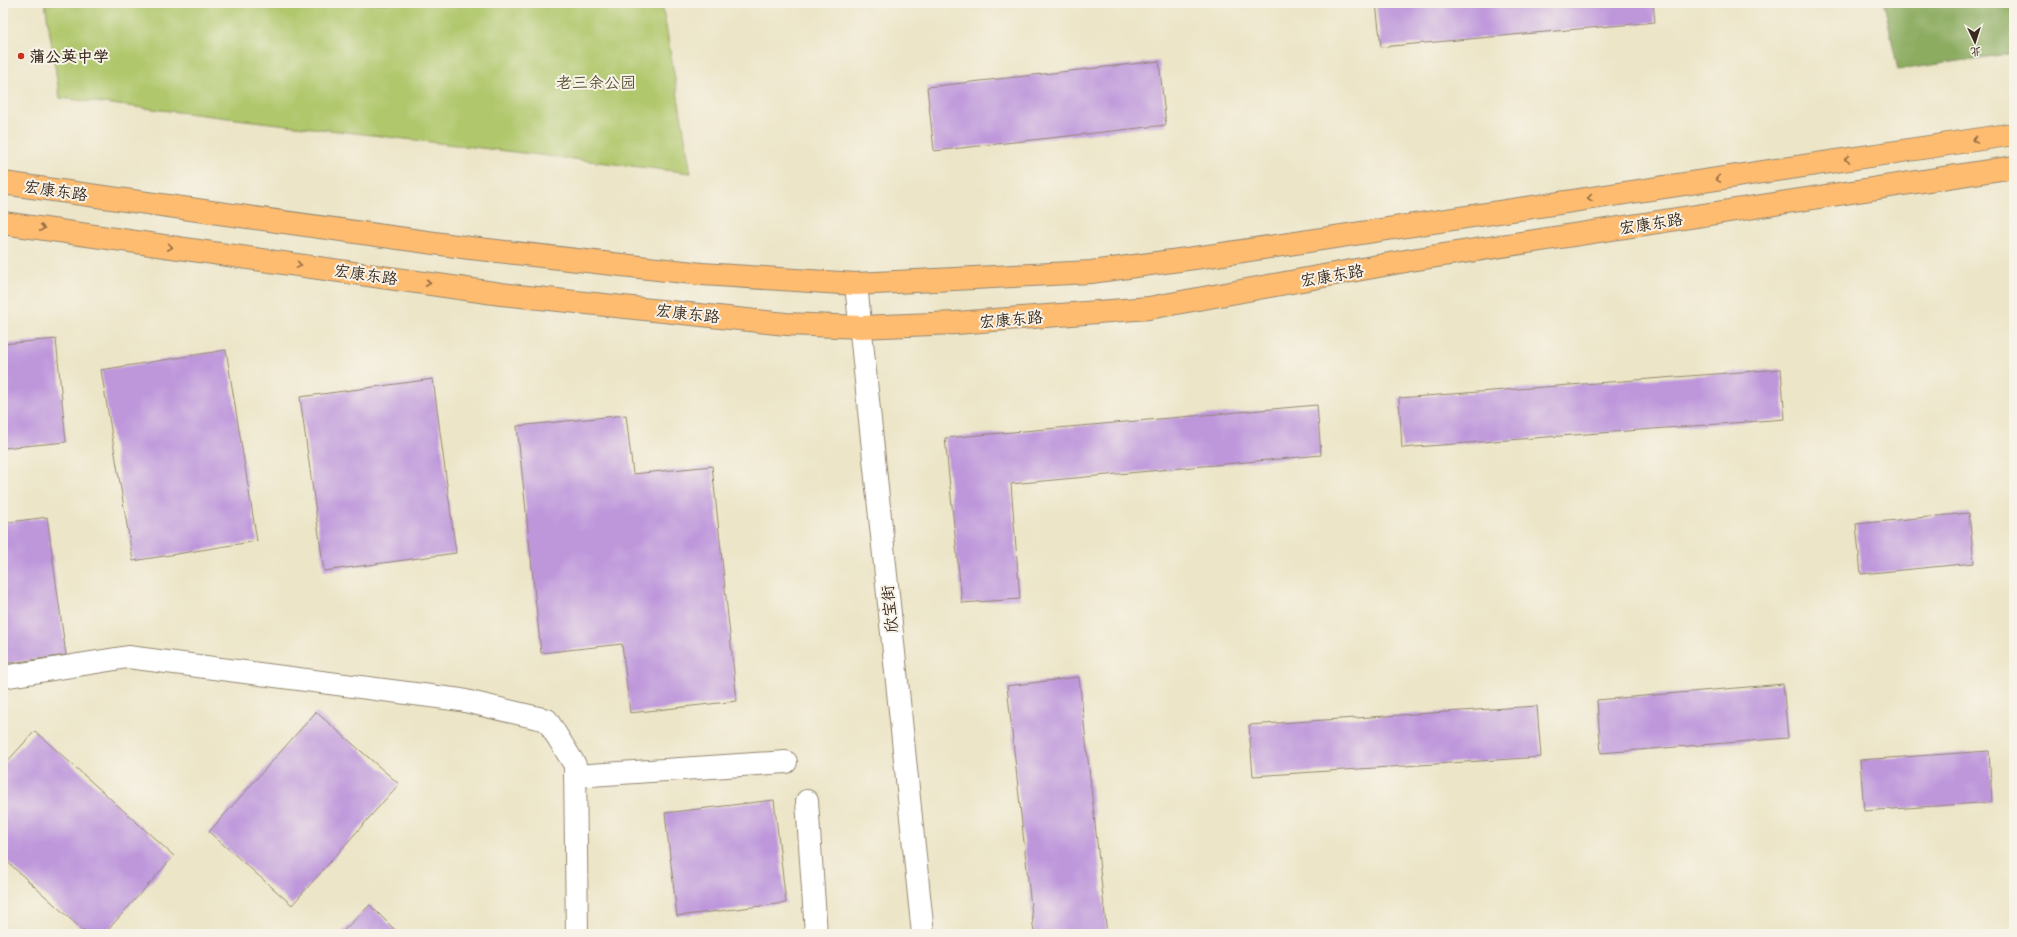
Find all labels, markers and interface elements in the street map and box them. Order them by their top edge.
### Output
north arrow [1955,22,1995,62]
text: 北 [1970,43,1982,59]
place label: 蒲公英中学 [29,46,109,70]
marker: 蒲公英中学 [16,51,26,61]
park label: 老三余公园 [556,72,636,96]
one-way arrow [1972,135,1979,144]
one-way arrow [1844,154,1850,163]
one-way arrow [1715,174,1721,183]
street label: 宏康东路 [22,176,89,208]
one-way arrow [1587,193,1593,202]
street label: 宏康东路 [1618,208,1685,242]
one-way arrow [39,223,45,232]
one-way arrow [167,242,173,251]
one-way arrow [296,260,302,269]
street label: 宏康东路 [332,260,399,292]
street label: 宏康东路 [1299,260,1366,294]
one-way arrow [425,278,431,287]
street label: 宏康东路 [655,300,721,330]
street label: 宏康东路 [978,306,1044,336]
street label: 欣宝街 [877,584,905,634]

